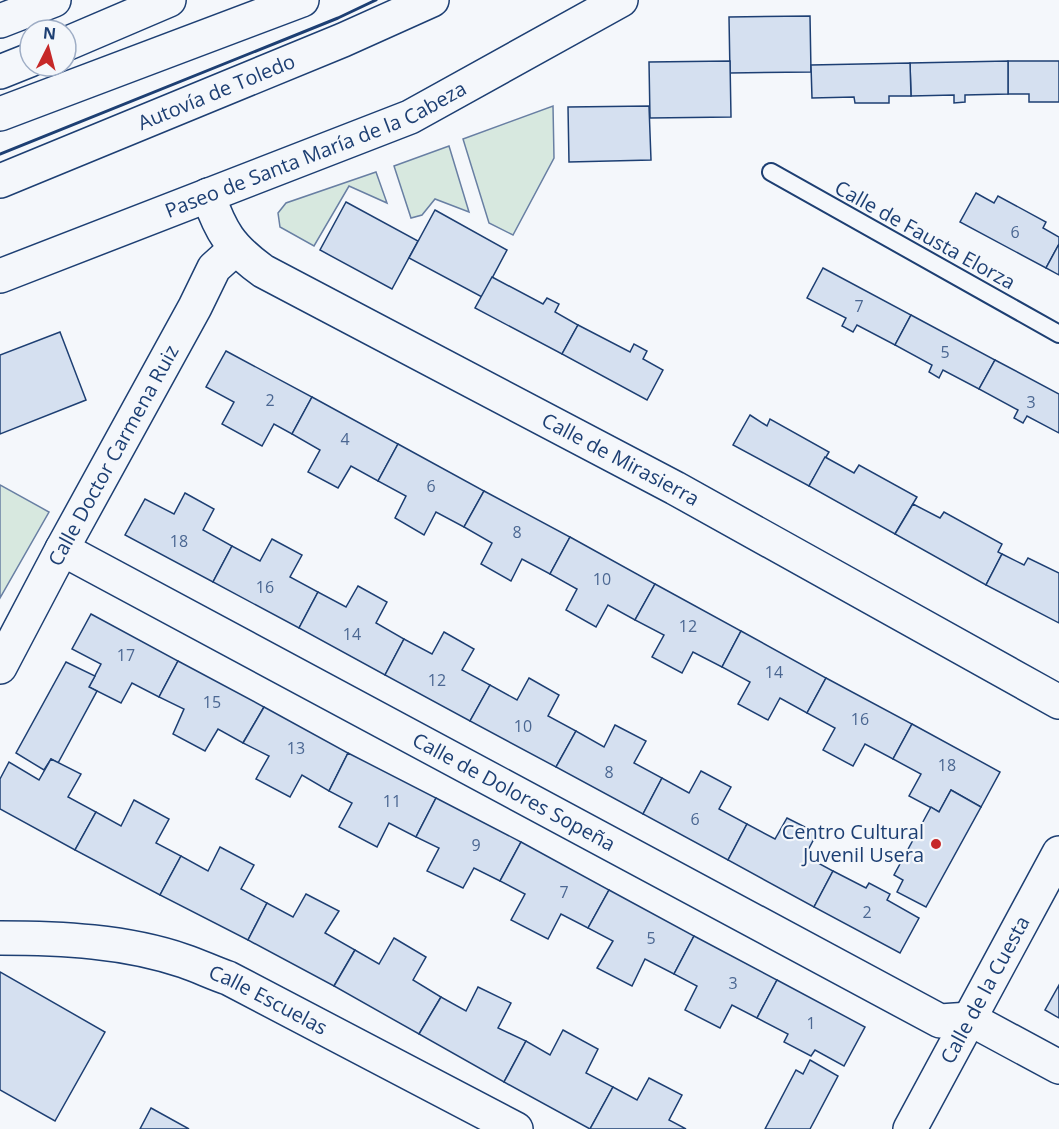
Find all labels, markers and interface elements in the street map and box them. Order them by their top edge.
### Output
north arrow [18,18,78,78]
text: N [42,21,57,45]
street label: Autovía de Toledo [134,47,299,136]
street label: Paseo de Santa María de la Cabeza [161,75,471,224]
street label: Calle de Fausta Elorza [830,174,1020,295]
house number: 6 [1010,221,1020,243]
house number: 7 [854,295,864,317]
street label: Calle Doctor Carmena Ruiz [41,340,185,570]
house number: 5 [940,341,950,363]
house number: 2 [265,389,275,411]
house number: 3 [1026,391,1036,413]
street label: Calle de Mirasierra [537,406,704,512]
house number: 4 [340,428,350,450]
house number: 6 [426,475,436,497]
house number: 8 [512,521,522,543]
house number: 18 [170,530,188,552]
house number: 10 [593,568,611,590]
house number: 16 [256,576,274,598]
house number: 12 [679,615,697,637]
house number: 14 [343,623,361,645]
house number: 17 [117,644,135,666]
house number: 14 [765,661,783,683]
house number: 12 [428,669,446,691]
house number: 15 [203,691,221,713]
house number: 16 [851,708,869,730]
house number: 10 [514,715,532,737]
street label: Calle de Dolores Sopeña [408,726,620,857]
house number: 13 [287,737,305,759]
house number: 18 [938,754,956,776]
house number: 8 [604,761,614,783]
house number: 11 [383,790,401,812]
house number: 6 [690,808,700,830]
place label: Centro Cultural Juvenil Usera [782,818,924,868]
house number: 9 [471,834,481,856]
marker: Centro Cultural Juvenil Usera [929,837,943,851]
house number: 7 [559,881,569,903]
house number: 2 [862,901,872,923]
street label: Calle de la Cuesta [934,911,1036,1068]
house number: 5 [646,927,656,949]
street label: Calle Escuelas [205,958,332,1041]
house number: 3 [728,972,738,994]
house number: 1 [806,1012,816,1034]

